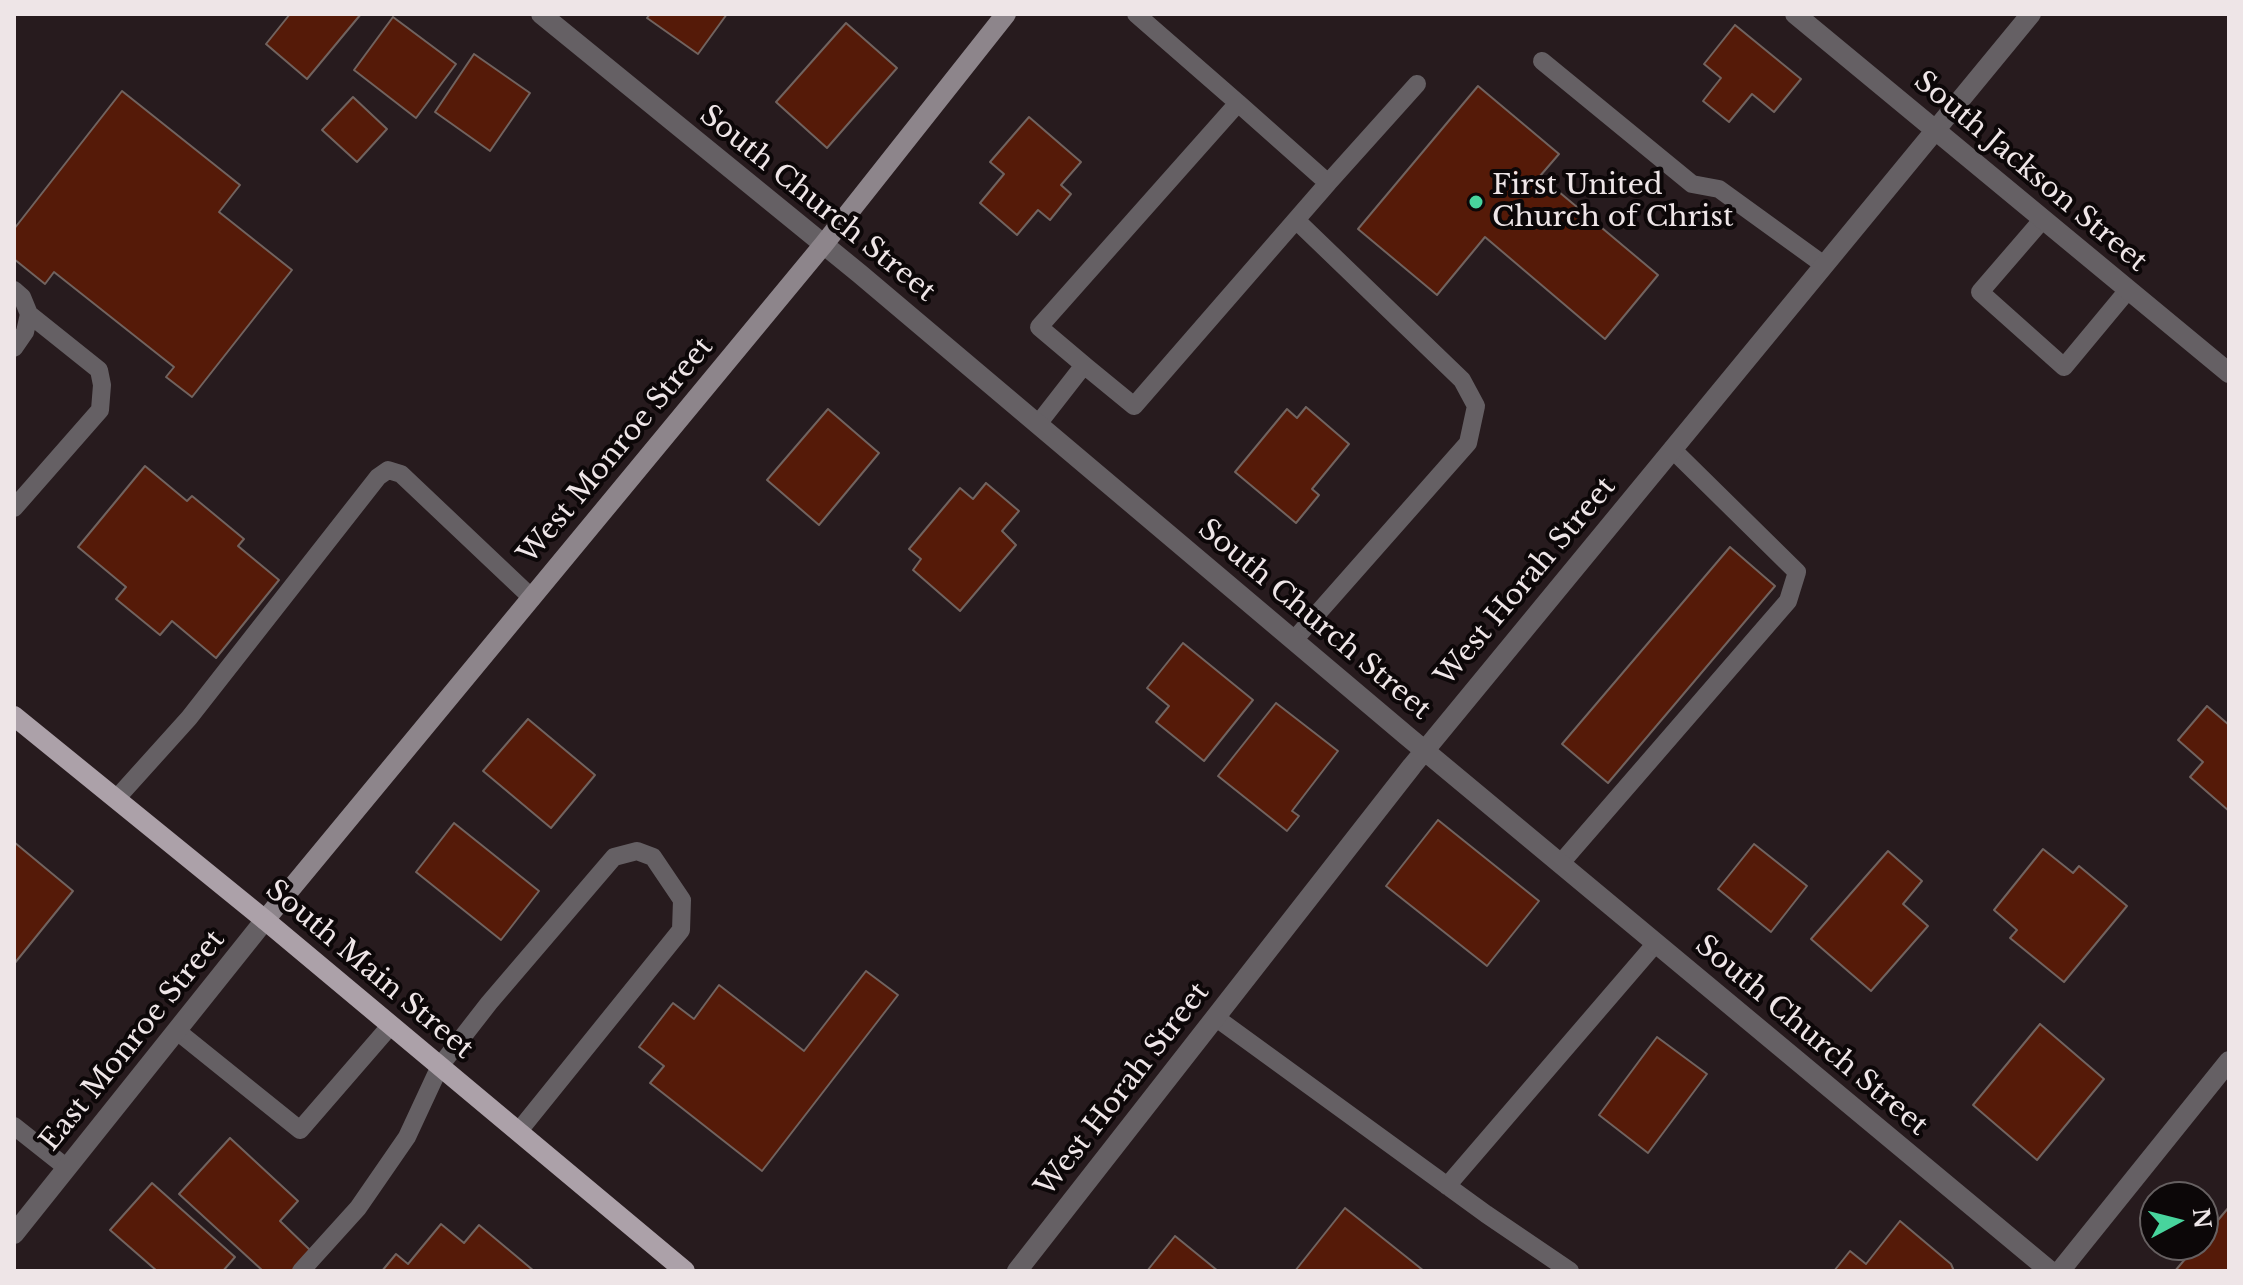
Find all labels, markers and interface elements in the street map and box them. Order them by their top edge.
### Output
street label: South Jackson Street [1907,65,2153,279]
street label: South Church Street [693,99,941,309]
place label: First United Church of Christ [1492,169,1734,235]
marker: First United Church of Christ [1467,193,1485,211]
street label: West Monroe Street [511,331,721,571]
street label: West Horah Street [1429,471,1623,693]
street label: South Church Street [1191,513,1437,727]
street label: South Main Street [259,874,479,1066]
street label: East Monroe Street [34,924,232,1158]
street label: South Church Street [1688,929,1934,1143]
street label: West Horah Street [1029,976,1217,1204]
north arrow [2139,1181,2219,1261]
text: N [2187,1206,2216,1230]

